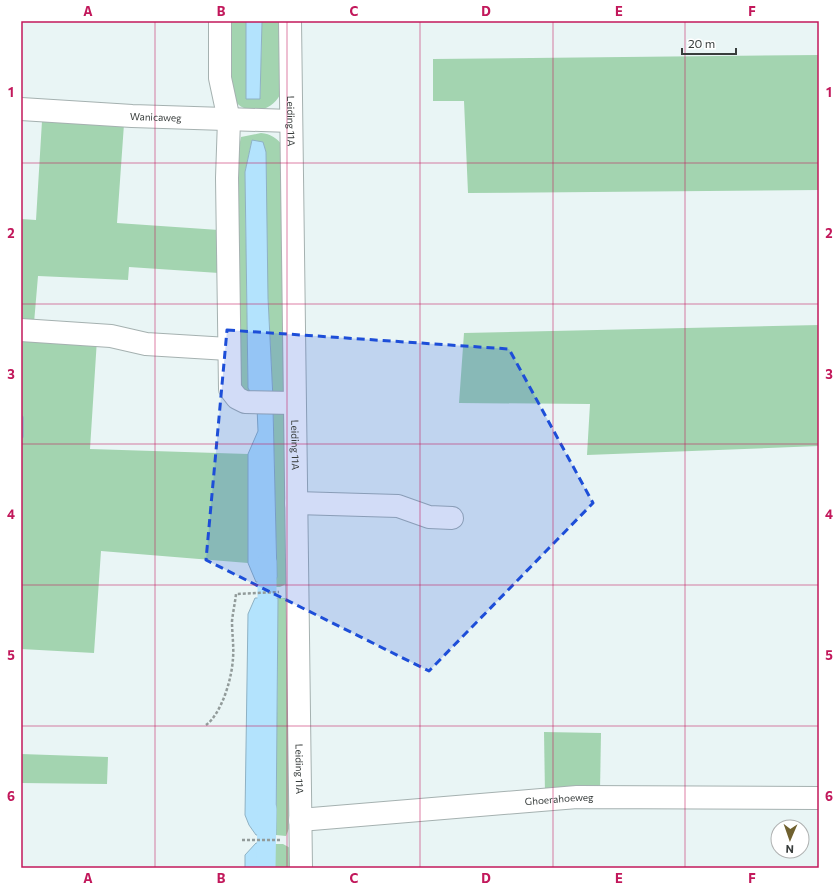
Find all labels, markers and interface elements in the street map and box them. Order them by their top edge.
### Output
text: A [83,3,93,19]
text: B [217,3,226,19]
text: C [350,3,359,19]
text: D [481,3,491,19]
text: E [615,3,623,19]
text: F [748,3,756,19]
scale bar [682,30,736,56]
text: 20 m [688,36,715,50]
text: 1 [8,84,14,100]
text: 1 [826,84,832,100]
street label: Leiding 11A [285,96,298,146]
street label: Wanicaweg [130,110,182,124]
text: 2 [7,225,15,241]
text: 2 [825,225,833,241]
text: 3 [7,366,15,382]
text: 3 [825,366,833,382]
street label: Leiding 11A [289,420,302,470]
text: 4 [7,506,15,522]
text: 4 [825,506,833,522]
text: 5 [7,647,15,663]
text: 5 [825,647,833,663]
street label: Leiding 11A [293,744,306,794]
text: 6 [7,788,15,804]
text: 6 [825,788,833,804]
street label: Ghoerahoeweg [524,791,594,807]
north arrow [770,819,810,859]
text: N [785,843,794,856]
text: A [83,870,93,886]
text: B [217,870,226,886]
text: C [350,870,359,886]
text: D [481,870,491,886]
text: E [615,870,623,886]
text: F [748,870,756,886]

